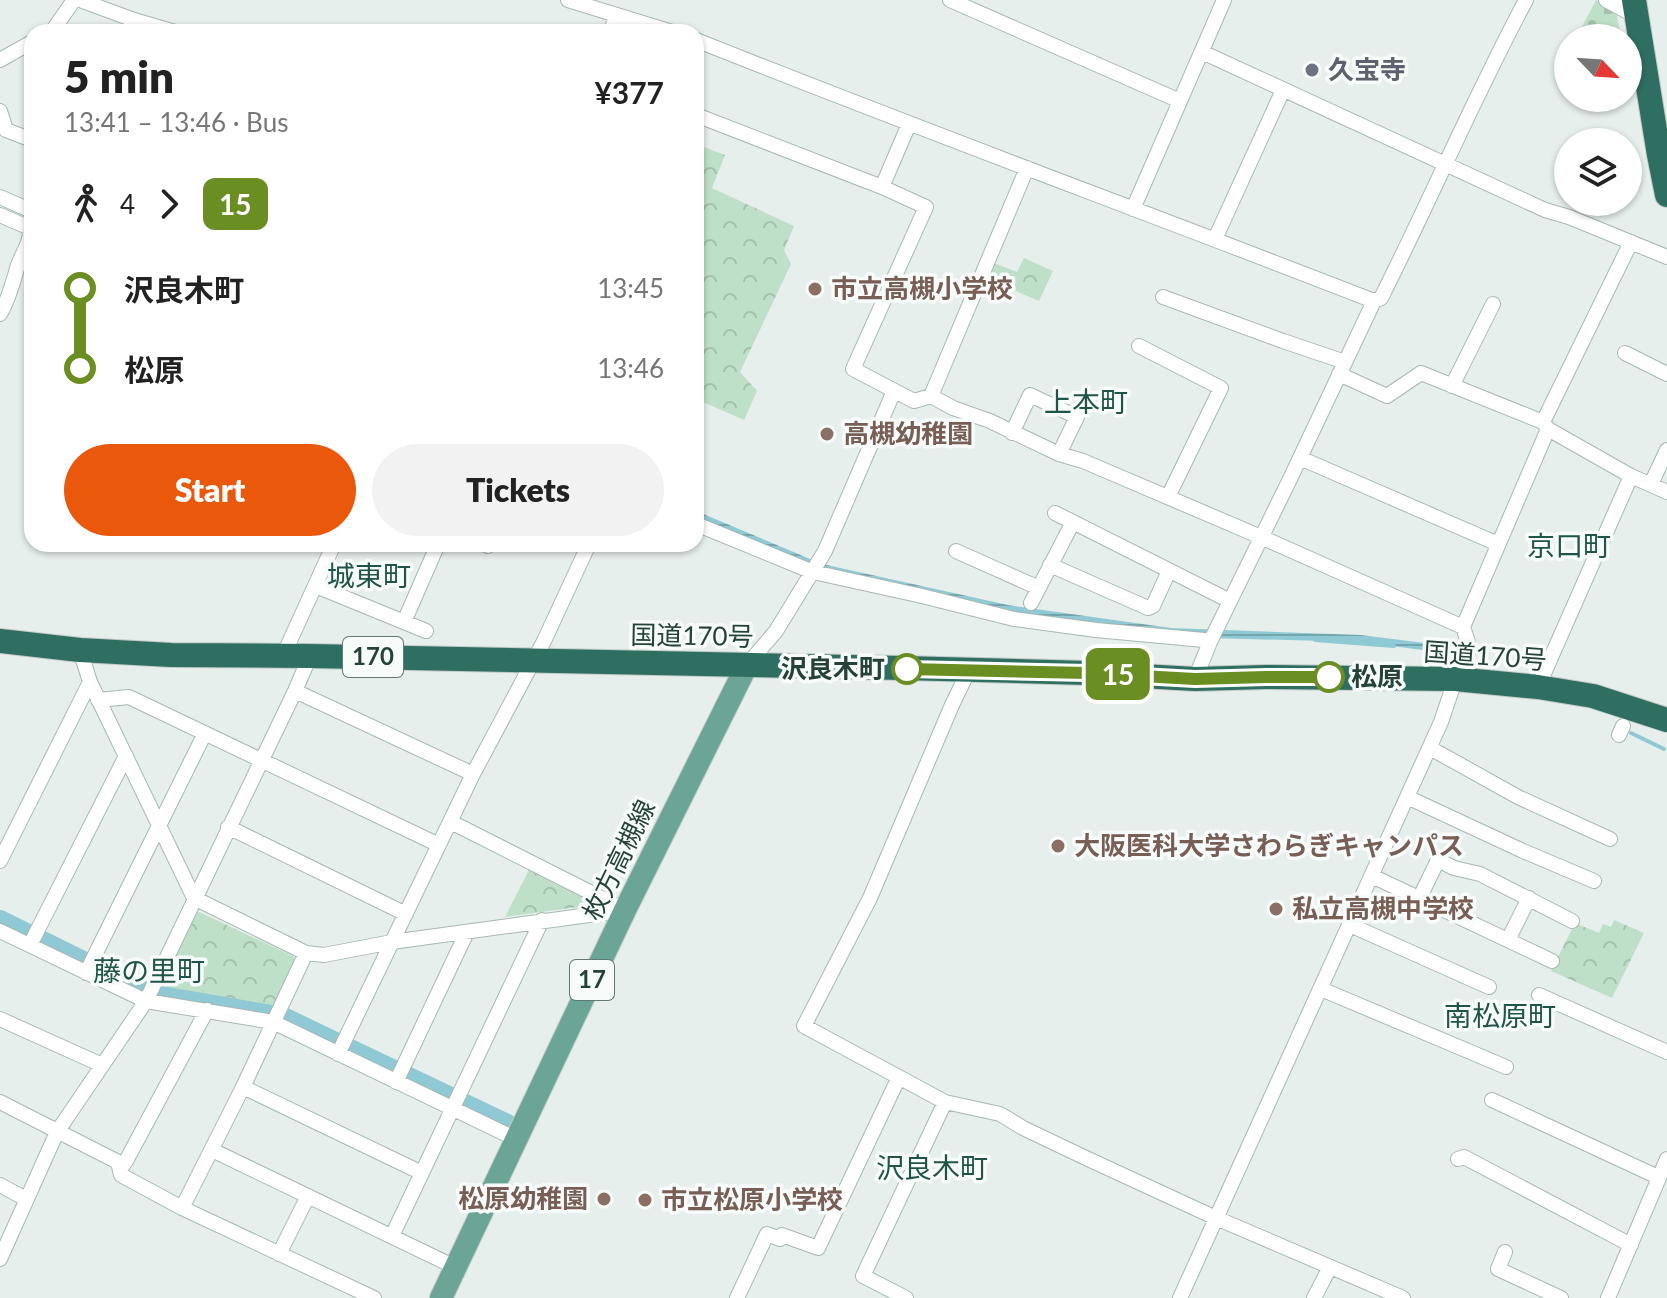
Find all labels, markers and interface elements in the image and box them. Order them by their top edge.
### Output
north arrow [1554,24,1642,112]
map controls [1554,24,1642,216]
text: 5 min [64,50,174,102]
place label: 久宝寺 [1328,53,1406,85]
marker: 久宝寺 [1303,61,1321,79]
text: ¥377 [594,74,664,110]
text: 13:41 – 13:46 · Bus [64,106,288,138]
button: layers [1554,128,1642,216]
icon: walk [64,182,108,226]
icon: forward [147,182,191,226]
text: 15 [219,187,252,221]
text: 4 [120,188,135,220]
text: 沢良木町 [124,271,244,307]
text: 13:45 [597,272,664,304]
place label: 市立高槻小学校 [831,272,1013,304]
marker: 市立高槻小学校 [806,280,824,298]
text: 松原 [124,351,184,387]
text: 13:46 [597,352,664,384]
district label: 上本町 [1044,384,1128,418]
place label: 高槻幼稚園 [843,417,973,449]
marker: 高槻幼稚園 [818,425,836,443]
button: Start [64,444,356,536]
button: Tickets [372,444,664,536]
district label: 京口町 [1527,528,1611,562]
district label: 城東町 [327,558,411,592]
street label: 国道170号 [630,618,754,652]
street label: 国道170号 [1422,635,1548,675]
road number: 170 [343,637,403,677]
line badge: 15 [1082,648,1154,700]
place label: 沢良木町 [781,652,885,684]
marker: 沢良木町 [892,654,922,684]
text: 15 [1102,657,1134,691]
place label: 松原 [1351,660,1403,692]
marker: 松原 [1314,662,1344,692]
street label: 枚方高槻線 [575,794,661,925]
place label: 大阪医科大学さわらぎキャンパス [1074,829,1464,861]
marker: 大阪医科大学さわらぎキャンパス [1049,837,1067,855]
place label: 私立高槻中学校 [1292,892,1474,924]
marker: 私立高槻中学校 [1267,900,1285,918]
district label: 藤の里町 [93,953,205,987]
road number: 17 [570,960,614,1000]
district label: 南松原町 [1444,998,1556,1032]
district label: 沢良木町 [876,1150,988,1184]
place label: 松原幼稚園 [458,1182,588,1214]
place label: 市立松原小学校 [661,1183,843,1215]
marker: 松原幼稚園 [595,1190,613,1208]
marker: 市立松原小学校 [636,1191,654,1209]

